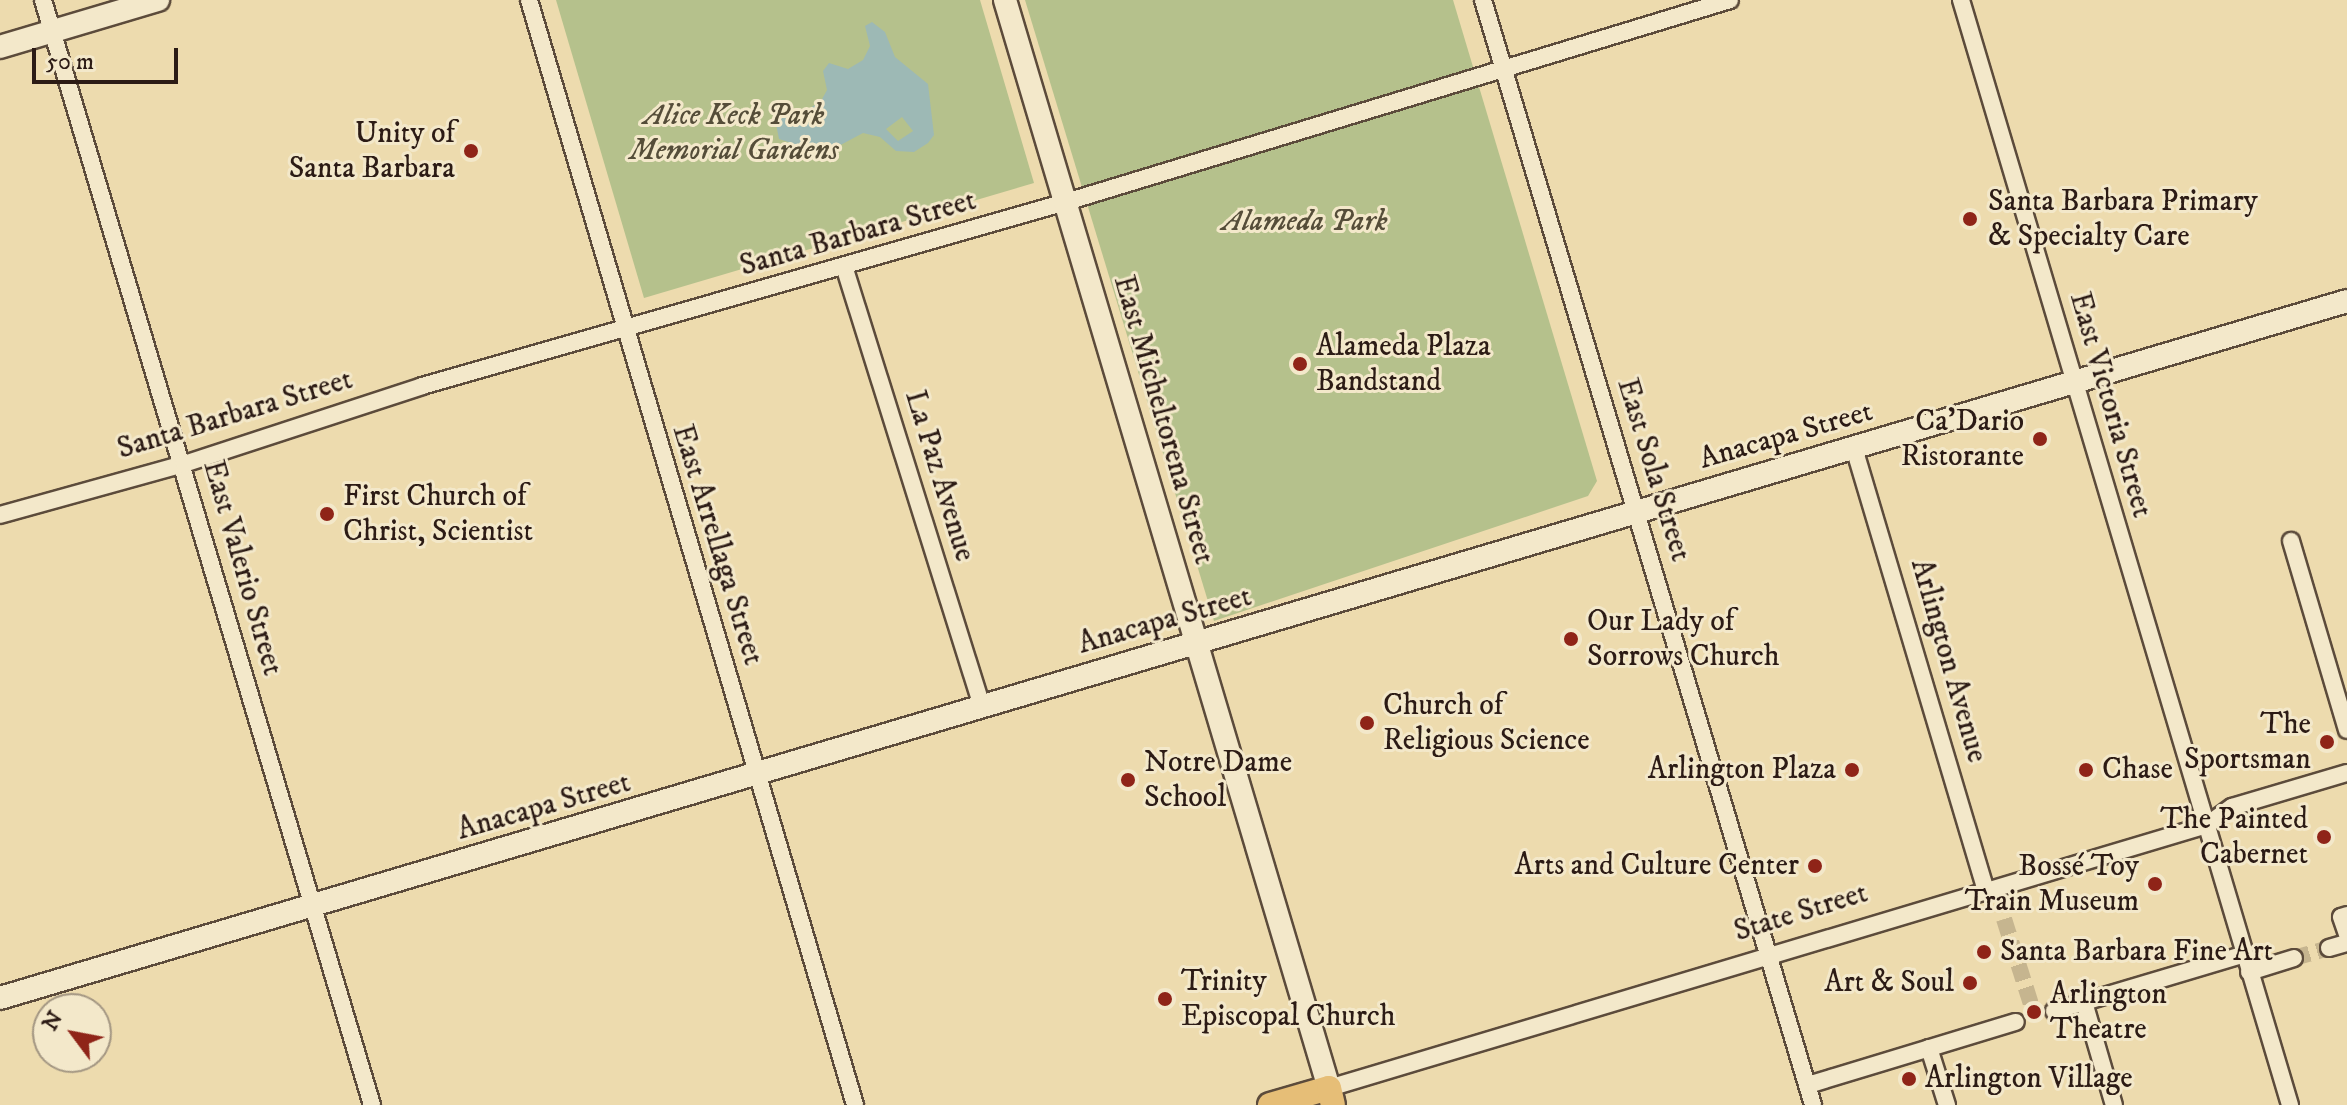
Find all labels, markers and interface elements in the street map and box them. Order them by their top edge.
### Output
scale bar [36,32,182,82]
text: 50 m [46,47,94,77]
park label: Alice Keck Park Memorial Gardens [629,98,839,168]
place label: Unity of Santa Barbara [289,116,455,186]
marker: Unity of Santa Barbara [462,142,480,160]
street label: Santa Barbara Street [736,183,980,285]
place label: Santa Barbara Primary & Specialty Care [1988,184,2258,254]
park label: Alameda Park [1222,204,1388,240]
marker: Santa Barbara Primary & Specialty Care [1959,208,1981,230]
street label: East Micheltorena Street [1105,272,1221,568]
street label: East Victoria Street [2061,288,2159,522]
place label: Alameda Plaza Bandstand [1316,329,1491,400]
marker: Alameda Plaza Bandstand [1291,355,1309,373]
street label: Santa Barbara Street [113,362,357,468]
street label: East Sola Street [1608,374,1698,566]
street label: La Paz Avenue [896,386,982,566]
street label: Anacapa Street [1695,394,1877,478]
place label: Ca'Dario Ristorante [1901,404,2024,474]
street label: East Arrellaga Street [663,420,771,670]
marker: Ca'Dario Ristorante [2031,430,2049,448]
street label: East Valerio Street [194,456,290,680]
place label: First Church of Christ, Scientist [343,479,533,550]
marker: First Church of Christ, Scientist [318,505,336,523]
street label: Arlington Avenue [1902,555,1994,767]
street label: Anacapa Street [1074,579,1256,663]
place label: Our Lady of Sorrows Church [1587,604,1779,674]
marker: Our Lady of Sorrows Church [1562,630,1580,648]
place label: Church of Religious Science [1383,688,1590,758]
place label: The Sportsman [2184,707,2311,778]
marker: Church of Religious Science [1358,714,1376,732]
marker: The Sportsman [2318,733,2336,751]
place label: Notre Dame School [1144,745,1292,816]
place label: Arlington Plaza [1648,752,1836,788]
place label: Chase [2102,752,2173,788]
marker: Arlington Plaza [1843,761,1861,779]
marker: Chase [2077,761,2095,779]
street label: Anacapa Street [453,765,635,849]
marker: Notre Dame School [1119,771,1137,789]
place label: The Painted Cabernet [2160,802,2308,872]
marker: The Painted Cabernet [2315,828,2333,846]
place label: Arts and Culture Center [1514,848,1799,884]
place label: Bossé Toy Train Museum [1965,849,2139,920]
marker: Arts and Culture Center [1806,857,1824,875]
marker: Bossé Toy Train Museum [2146,875,2164,893]
street label: State Street [1730,876,1872,950]
place label: Santa Barbara Fine Art [2000,934,2273,970]
marker: Santa Barbara Fine Art [1975,943,1993,961]
place label: Trinity Episcopal Church [1181,964,1396,1034]
place label: Art & Soul [1824,965,1954,1001]
marker: Art & Soul [1961,974,1979,992]
place label: Arlington Theatre [2050,977,2167,1048]
marker: Trinity Episcopal Church [1156,990,1174,1008]
north arrow [32,993,112,1073]
marker: Arlington Theatre [2025,1003,2043,1021]
text: N [37,1006,69,1036]
place label: Arlington Village [1925,1061,2133,1097]
marker: Arlington Village [1900,1070,1918,1088]

